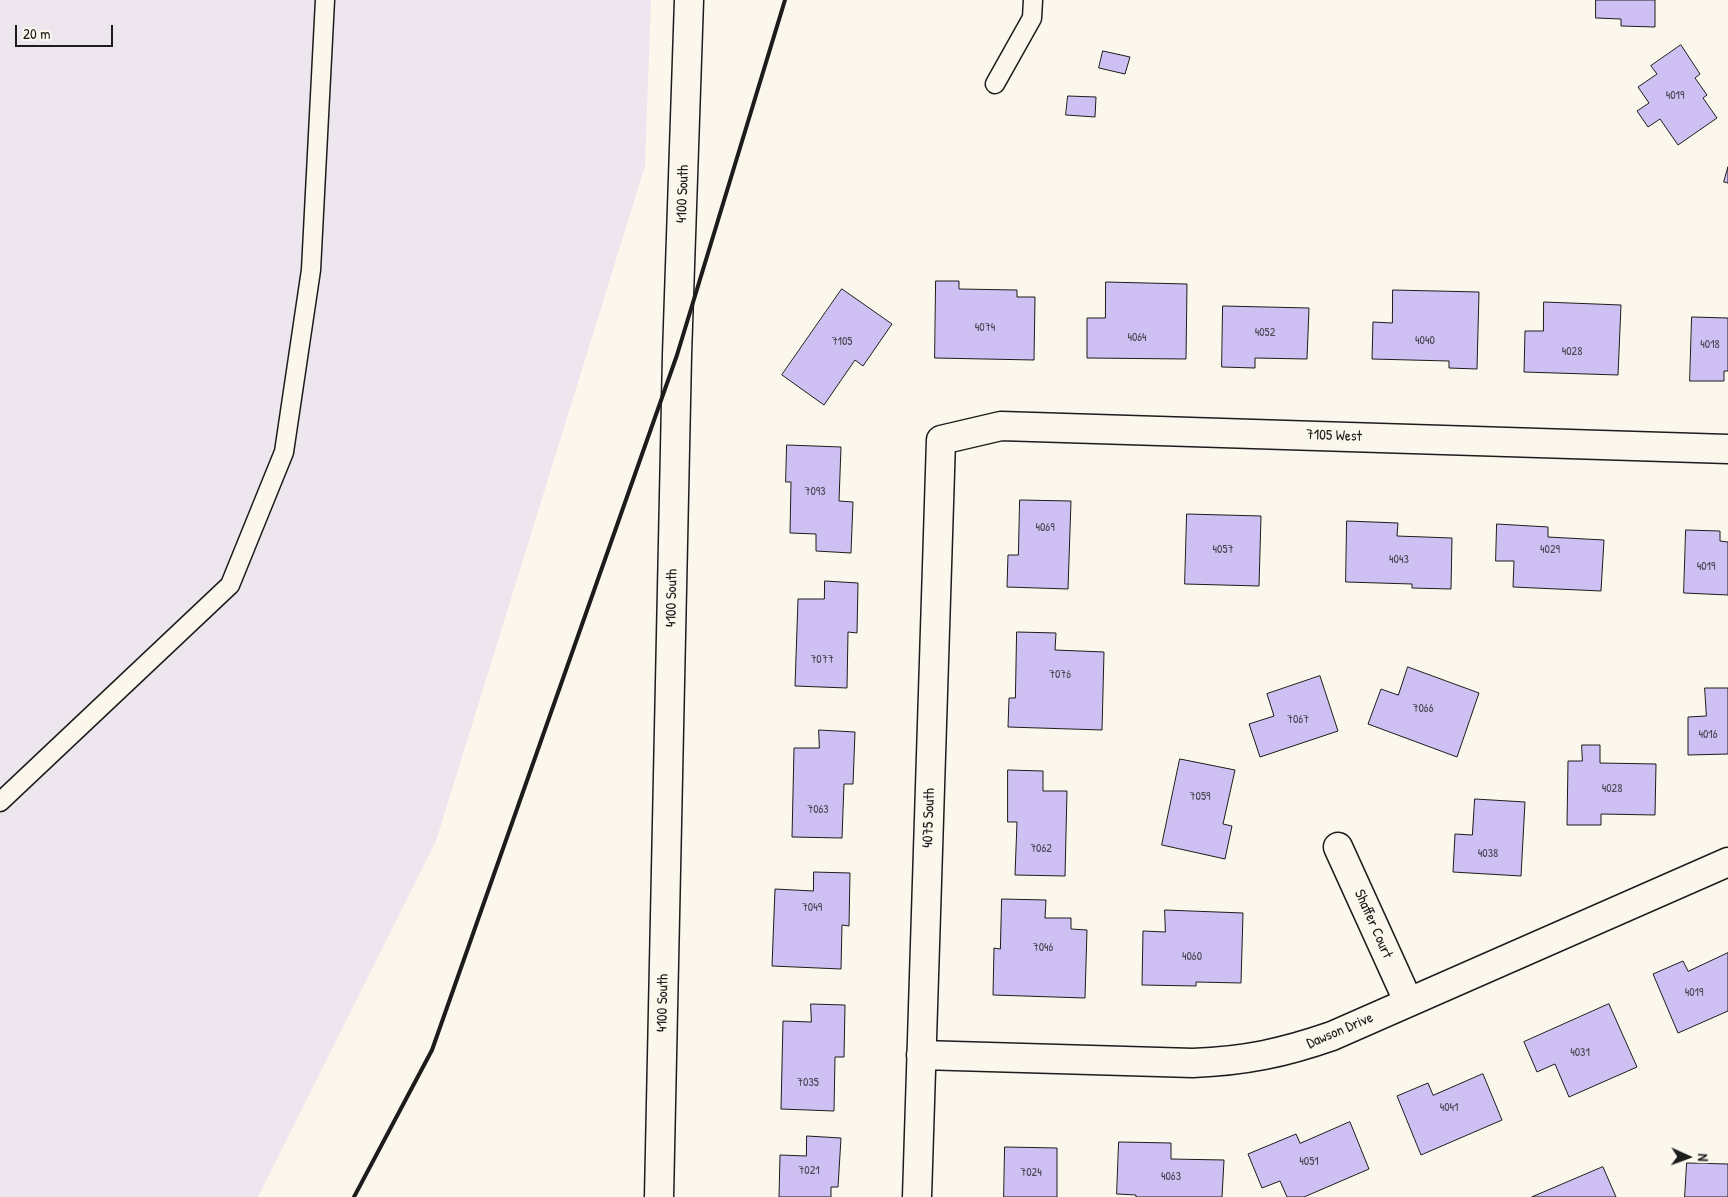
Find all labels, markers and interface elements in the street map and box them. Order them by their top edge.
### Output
scale bar [18,15,115,47]
text: 20 m [23,23,50,44]
house number: 4019 [1666,89,1684,103]
street label: 4100 South [673,165,693,223]
house number: 4074 [975,321,995,335]
house number: 4052 [1255,326,1275,340]
house number: 4064 [1127,331,1147,345]
house number: 4040 [1415,334,1435,348]
house number: 7105 [832,335,852,349]
house number: 4018 [1700,338,1720,352]
house number: 4028 [1562,345,1582,359]
street label: 7105 West [1306,426,1362,446]
house number: 7093 [804,485,826,499]
house number: 4069 [1035,521,1055,535]
house number: 4057 [1213,543,1233,557]
house number: 4029 [1540,543,1560,557]
house number: 4043 [1389,553,1409,567]
house number: 4019 [1697,560,1715,574]
street label: 4100 South [662,569,682,627]
house number: 7077 [810,653,834,667]
house number: 7076 [1049,668,1071,682]
house number: 7066 [1413,702,1433,716]
house number: 7067 [1287,713,1309,727]
house number: 4016 [1698,728,1718,742]
house number: 4028 [1602,782,1622,796]
street label: 4075 South [919,788,939,848]
house number: 7059 [1190,790,1210,804]
house number: 7063 [807,803,829,817]
house number: 7062 [1030,842,1052,856]
house number: 4038 [1478,847,1498,861]
street label: Shaffer Court [1350,887,1396,961]
house number: 7049 [802,901,822,915]
house number: 7046 [1033,941,1053,955]
house number: 4060 [1182,950,1202,964]
street label: 4100 South [653,974,673,1032]
house number: 4019 [1685,986,1703,1000]
street label: Dawson Drive [1304,1009,1376,1053]
house number: 4031 [1570,1046,1590,1060]
house number: 7035 [797,1076,819,1090]
house number: 4041 [1440,1101,1458,1115]
north arrow [1663,1132,1713,1182]
text: N [1694,1153,1713,1162]
house number: 4051 [1299,1155,1319,1169]
house number: 7021 [798,1164,820,1178]
house number: 7024 [1020,1166,1042,1180]
house number: 4063 [1161,1170,1181,1184]

